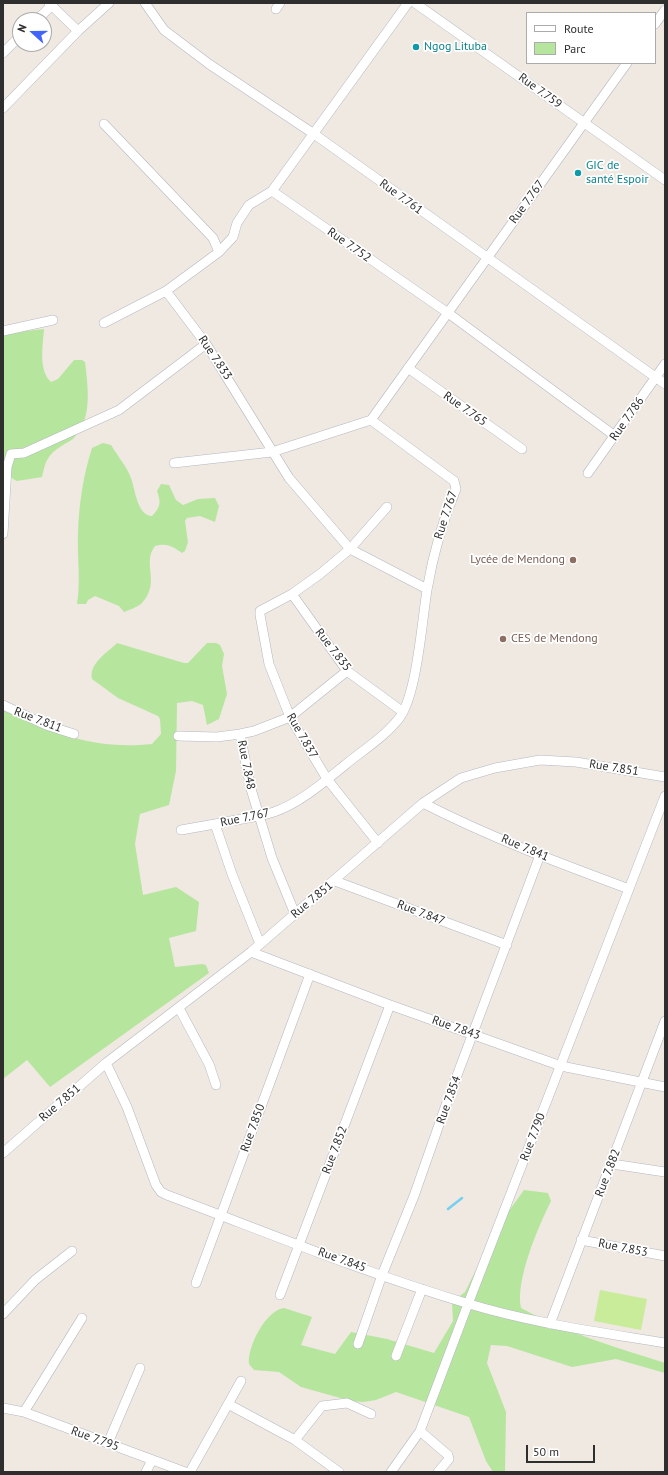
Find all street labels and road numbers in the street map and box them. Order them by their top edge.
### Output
street label: Rue 7.759 [515,70,565,112]
street label: Rue 7.761 [376,176,426,218]
street label: Rue 7.767 [506,177,548,227]
street label: Rue 7.752 [324,225,374,265]
street label: Rue 7.833 [195,333,235,383]
street label: Rue 7.765 [440,389,490,429]
street label: Rue 7.786 [607,394,647,444]
street label: Rue 7.767 [431,489,461,541]
street label: Rue 7.835 [312,626,354,674]
street label: Rue 7.811 [12,704,64,736]
street label: Rue 7.837 [283,711,321,761]
street label: Rue 7.848 [234,739,258,791]
street label: Rue 7.851 [588,757,640,779]
street label: Rue 7.767 [219,806,271,830]
street label: Rue 7.841 [499,832,551,864]
street label: Rue 7.851 [288,878,336,922]
street label: Rue 7.847 [395,897,447,929]
street label: Rue 7.843 [430,1013,482,1043]
street label: Rue 7.854 [434,1074,464,1126]
street label: Rue 7.851 [36,1081,84,1125]
street label: Rue 7.850 [238,1102,268,1154]
street label: Rue 7.790 [517,1111,549,1163]
street label: Rue 7.852 [319,1124,351,1176]
street label: Rue 7.882 [592,1147,624,1199]
street label: Rue 7.853 [597,1236,649,1260]
street label: Rue 7.845 [316,1245,368,1275]
street label: Rue 7.795 [69,1424,121,1454]

